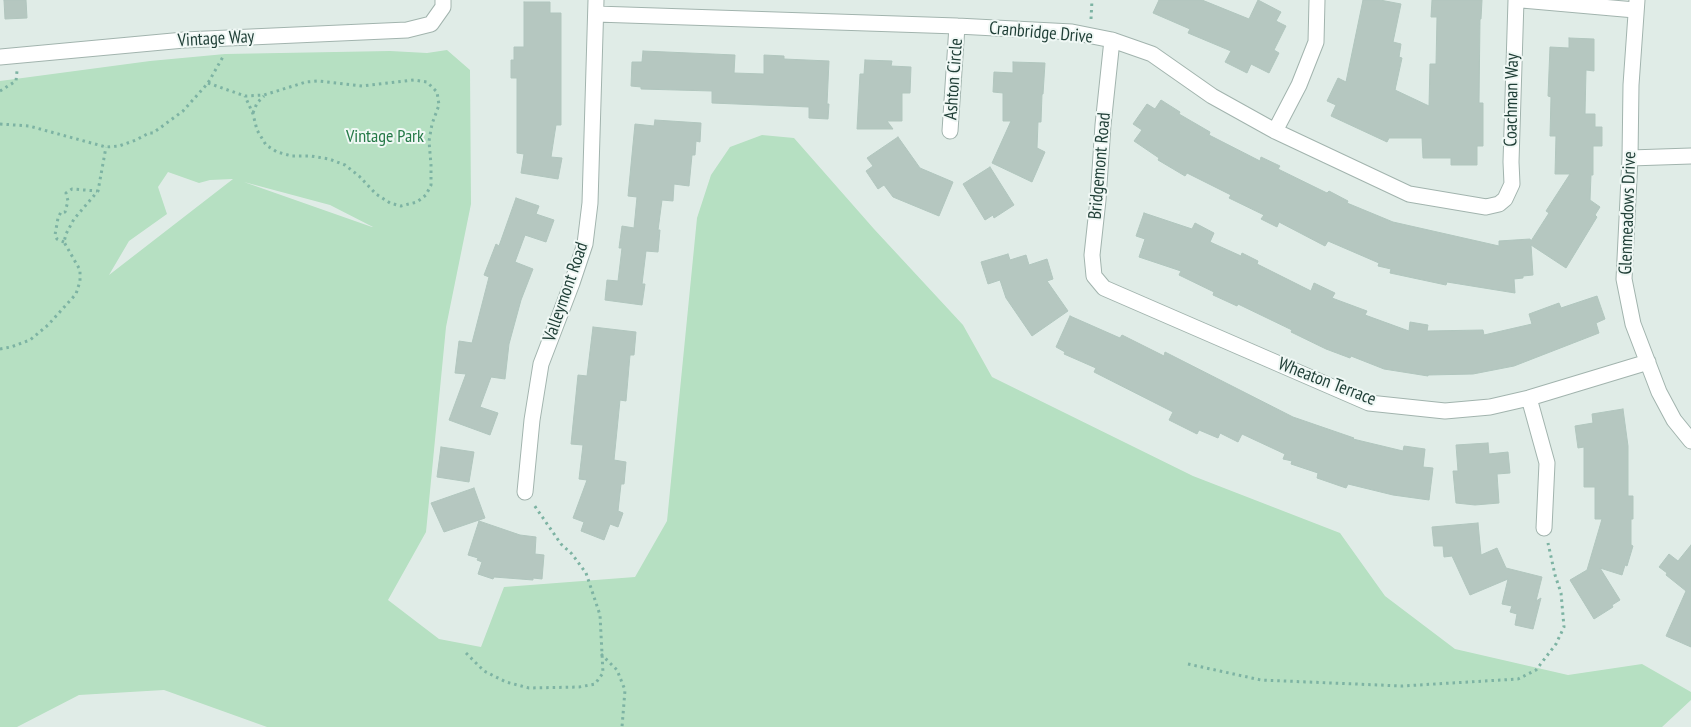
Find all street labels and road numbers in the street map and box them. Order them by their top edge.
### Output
street label: Cranbridge Drive [988,18,1094,48]
street label: Vintage Way [177,26,255,52]
street label: Ashton Circle [940,37,968,121]
street label: Coachman Way [1500,53,1524,147]
street label: Bridgemont Road [1085,112,1115,220]
street label: Glenmeadows Drive [1615,151,1641,275]
street label: Valleymont Road [539,239,593,345]
street label: Wheaton Terrace [1275,353,1379,411]

